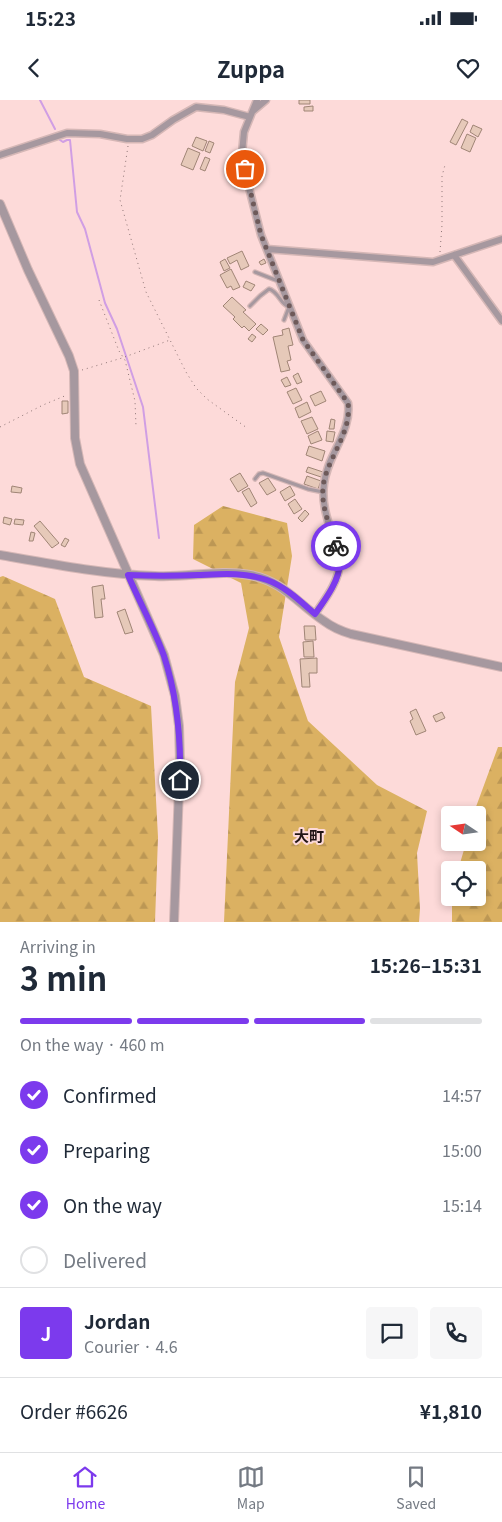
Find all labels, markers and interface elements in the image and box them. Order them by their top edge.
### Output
text: 15:23 [25,4,76,31]
text: Zuppa [217,52,285,84]
icon: back [20,54,48,82]
icon: heart [454,54,482,82]
pin [224,148,266,190]
icon: bag [231,155,259,183]
courier [311,521,361,571]
icon: bike [322,532,350,560]
pin [159,759,201,801]
icon: home [166,766,194,794]
north arrow [441,806,486,851]
map controls [441,806,486,906]
district label: 大町 [294,825,324,846]
button: locate [441,861,486,906]
text: Arriving in [20,934,96,958]
text: 15:26–15:31 [370,951,482,978]
text: 3 min [20,954,107,1000]
text: On the way · 460 m [20,1032,165,1056]
icon: check [20,1081,48,1109]
text: Confirmed [63,1081,157,1108]
text: 14:57 [442,1083,482,1107]
icon: check [20,1136,48,1164]
text: Preparing [63,1136,150,1163]
text: 15:00 [442,1138,482,1162]
icon: check [20,1191,48,1219]
text: On the way [63,1191,162,1218]
text: 15:14 [442,1193,482,1217]
text: Delivered [63,1246,147,1273]
text: Jordan [84,1307,150,1334]
button: chat [366,1307,418,1359]
button: phone [430,1307,482,1359]
text: J [41,1319,51,1346]
text: Courier · 4.6 [84,1334,178,1358]
text: Order #6626 [20,1397,128,1424]
text: ¥1,810 [420,1397,482,1424]
tab: Home [66,1463,105,1513]
tab: Map [237,1463,265,1513]
tab: Saved [396,1463,436,1513]

